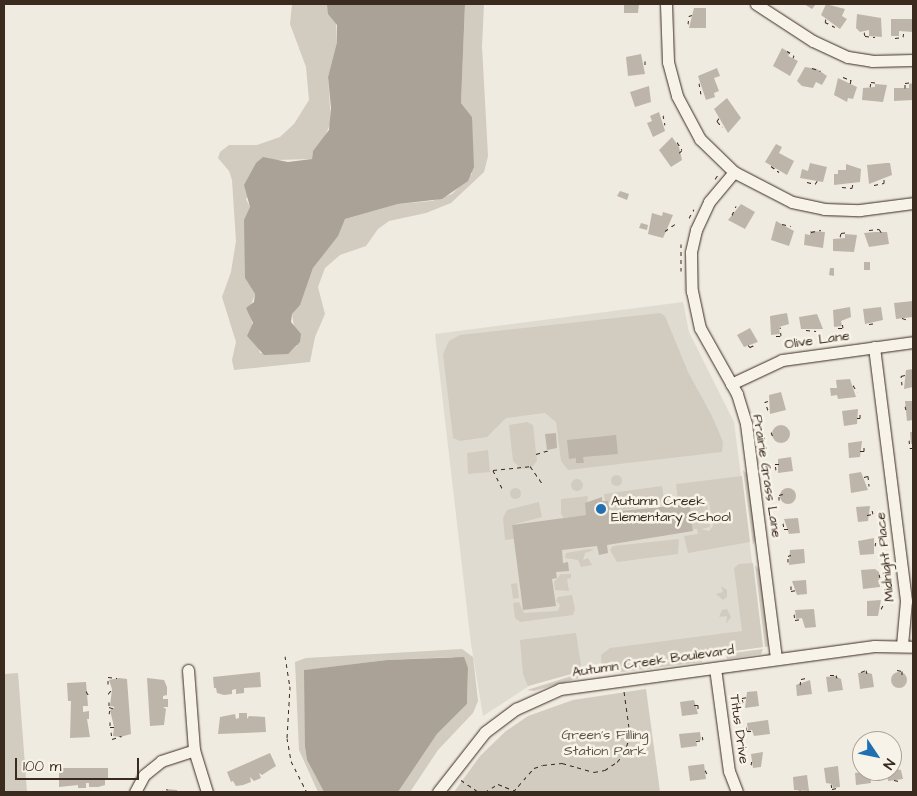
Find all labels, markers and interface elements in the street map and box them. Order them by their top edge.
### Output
street label: Olive Lane [783,327,851,353]
street label: Prairie Grass Lane [749,413,785,539]
place label: Autumn Creek Elementary School [611,493,731,526]
marker: Autumn Creek Elementary School [595,503,607,515]
street label: Midnight Place [872,511,898,603]
street label: Autumn Creek Boulevard [571,641,735,681]
street label: Titus Drive [726,693,752,765]
park label: Green's Filling Station Park [561,727,649,760]
north arrow [852,731,902,781]
scale bar [18,748,141,780]
text: N [878,755,899,773]
text: 100 m [23,756,62,777]

